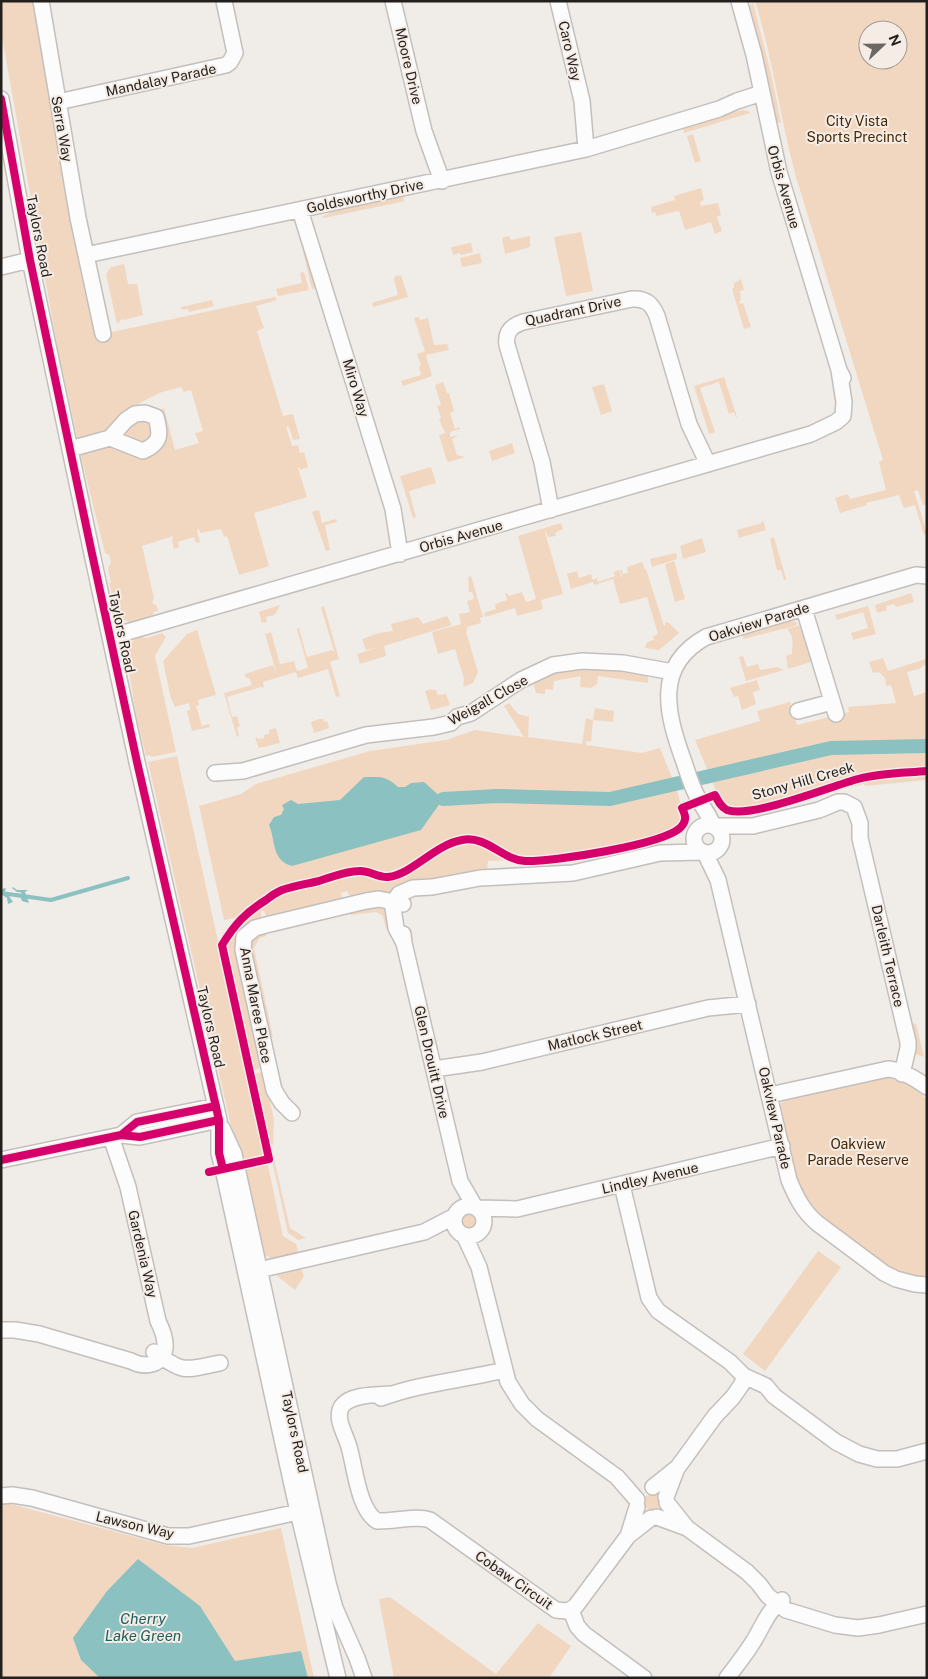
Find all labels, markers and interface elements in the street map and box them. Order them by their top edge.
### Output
street label: Caro Way [555,19,585,83]
north arrow [858,20,908,70]
street label: Moore Drive [392,26,426,106]
text: N [886,32,905,48]
street label: Mandalay Parade [104,60,218,100]
street label: Serra Way [48,95,76,164]
park label: City Vista Sports Precinct [807,113,907,145]
street label: Orbis Avenue [764,143,804,231]
street label: Goldsworthy Drive [305,176,425,216]
street label: Taylors Road [23,194,55,278]
street label: Quadrant Drive [523,293,623,329]
street label: Miro Way [340,357,373,419]
street label: Orbis Avenue [417,516,505,556]
street label: Taylors Road [106,590,138,674]
street label: Oakview Parade [707,599,811,645]
street label: Weigall Close [445,672,531,728]
street label: Stony Hill Creek [750,759,856,803]
street label: Darleith Terrace [868,903,908,1009]
street label: Anna Maree Place [237,945,275,1065]
street label: Taylors Road [194,985,228,1069]
street label: Glen Drouitt Drive [411,1004,453,1120]
street label: Matlock Street [546,1016,644,1054]
street label: Oakview Parade [755,1065,795,1171]
park label: Oakview Parade Reserve [807,1136,909,1168]
street label: Lindley Avenue [600,1159,700,1197]
street label: Gardenia Way [125,1208,161,1300]
street label: Taylors Road [279,1390,311,1474]
street label: Lawson Way [94,1508,176,1542]
street label: Cobaw Circuit [472,1547,556,1613]
water label: Cherry Lake Green [105,1610,181,1644]

